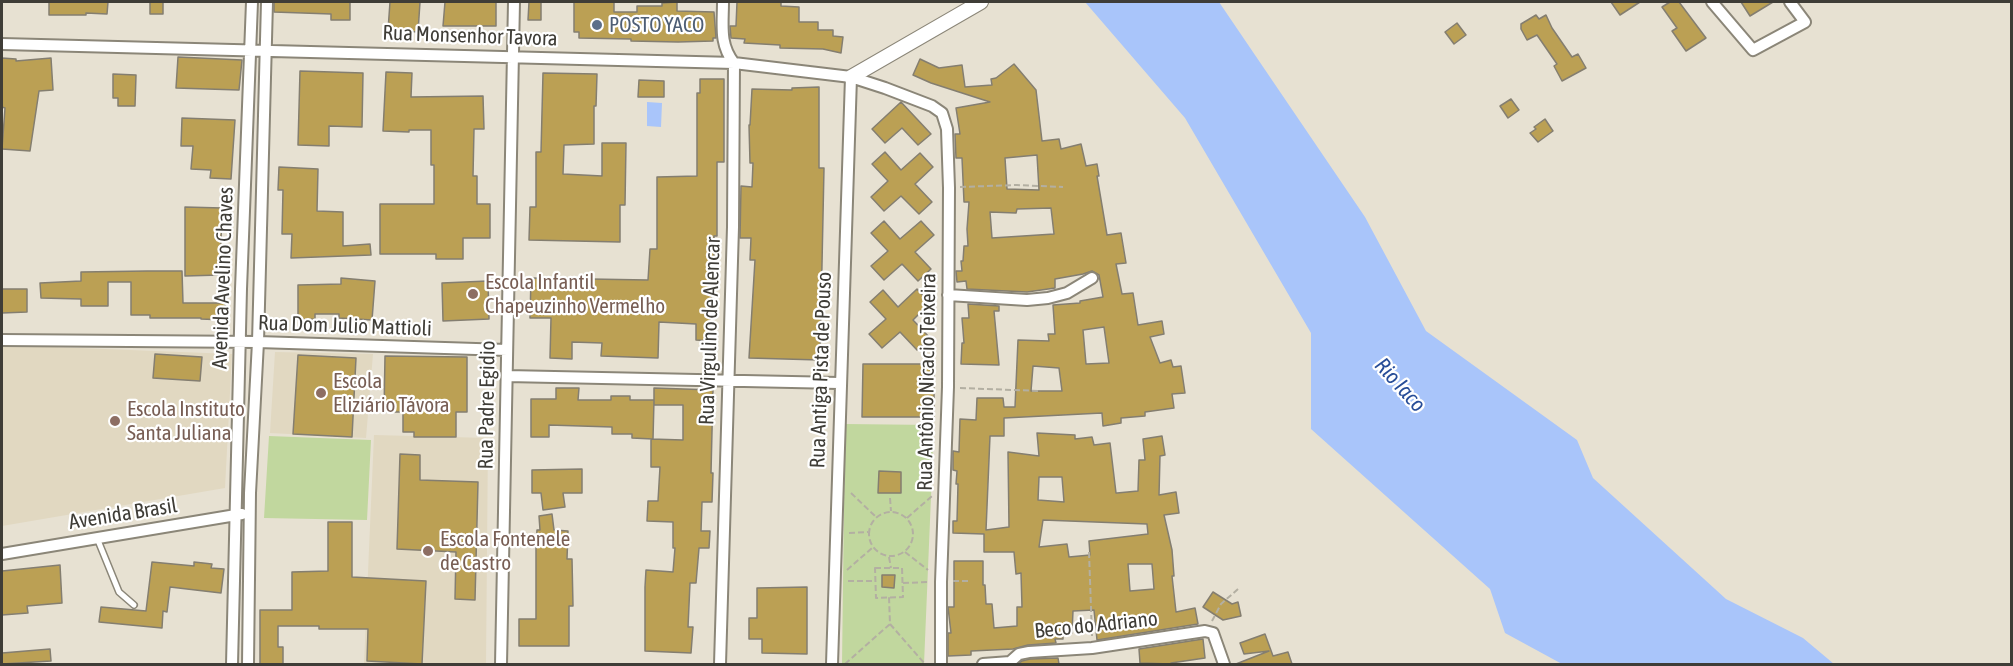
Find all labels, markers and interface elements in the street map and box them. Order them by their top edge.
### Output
place label: POSTO YACO [609,12,704,38]
marker: POSTO YACO [590,18,604,32]
street label: Rua Monsenhor Tavora [382,20,558,52]
street label: Avenida Avelino Chaves [207,186,239,370]
street label: Rua Virgulino de Alencar [694,237,726,425]
place label: Escola Infantil Chapeuzinho Vermelho [485,269,665,319]
street label: Rua Antiga Pista de Pouso [805,271,837,469]
street label: Rua Antônio Nicacio Teixeira [913,273,941,491]
marker: Escola Infantil Chapeuzinho Vermelho [466,287,480,301]
street label: Rua Dom Julio Mattioli [258,310,432,342]
street label: Rua Padre Egidio [473,340,501,470]
water label: Rio Iaco [1369,352,1431,418]
place label: Escola Eliziário Távora [333,368,450,418]
marker: Escola Eliziário Távora [314,386,328,400]
place label: Escola Instituto Santa Juliana [127,396,245,446]
marker: Escola Instituto Santa Juliana [108,414,122,428]
street label: Avenida Brasil [67,493,179,535]
place label: Escola Fontenele de Castro [440,526,570,576]
marker: Escola Fontenele de Castro [421,544,435,558]
street label: Beco do Adriano [1033,606,1159,644]

